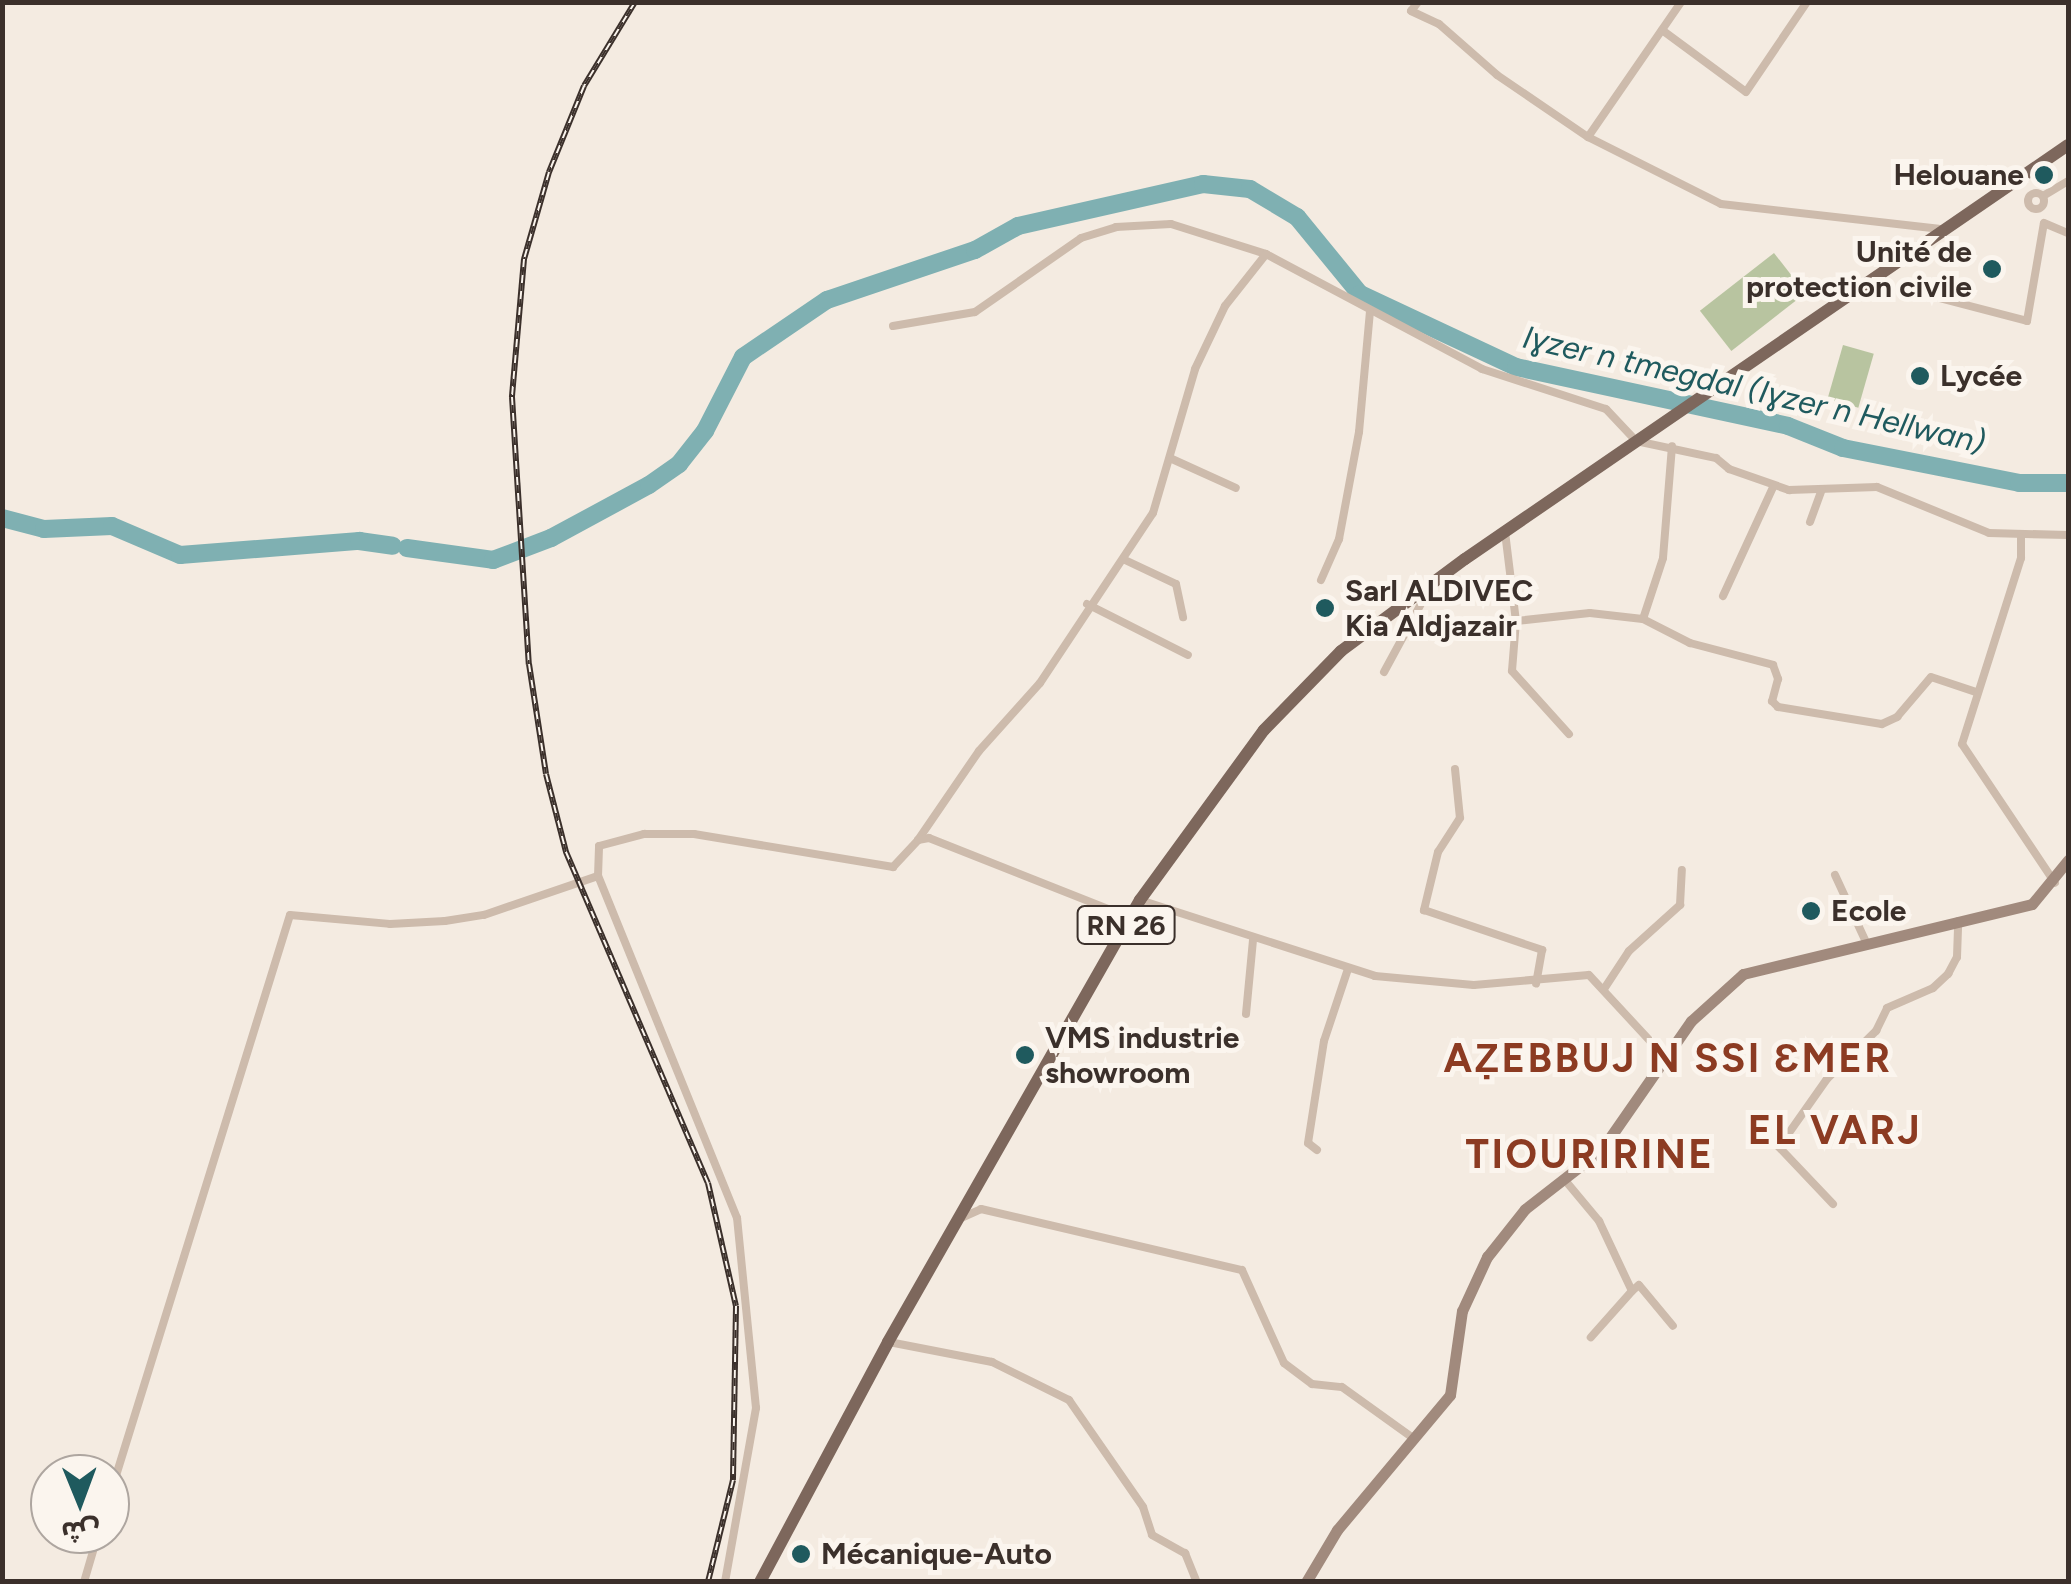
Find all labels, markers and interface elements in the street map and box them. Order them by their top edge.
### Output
place label: Helouane [1893,157,2024,193]
marker: Helouane [2033,164,2055,186]
place label: Unité de protection civile [1746,234,1972,304]
marker: Unité de protection civile [1981,258,2003,280]
water label: Iɣzer n tmegdal (Iɣzer n Hellwan) [1519,318,1989,462]
place label: Lycée [1940,358,2022,394]
marker: Lycée [1909,365,1931,387]
place label: Sarl ALDIVEC Kia Aldjazair [1345,573,1533,644]
marker: Sarl ALDIVEC Kia Aldjazair [1314,597,1336,619]
place label: Ecole [1831,893,1906,929]
marker: Ecole [1800,900,1822,922]
road number: RN 26 [1076,902,1176,948]
place label: VMS industrie showroom [1045,1020,1239,1090]
district label: AẒEBBUJ N SSI ƐMER [1443,1034,1893,1082]
marker: VMS industrie showroom [1014,1044,1036,1066]
district label: EL VARJ [1748,1106,1922,1154]
district label: TIOURIRINE [1466,1130,1714,1178]
north arrow [30,1454,130,1554]
text: ش [61,1515,100,1549]
place label: Mécanique-Auto [821,1536,1052,1572]
marker: Mécanique-Auto [790,1543,812,1565]

